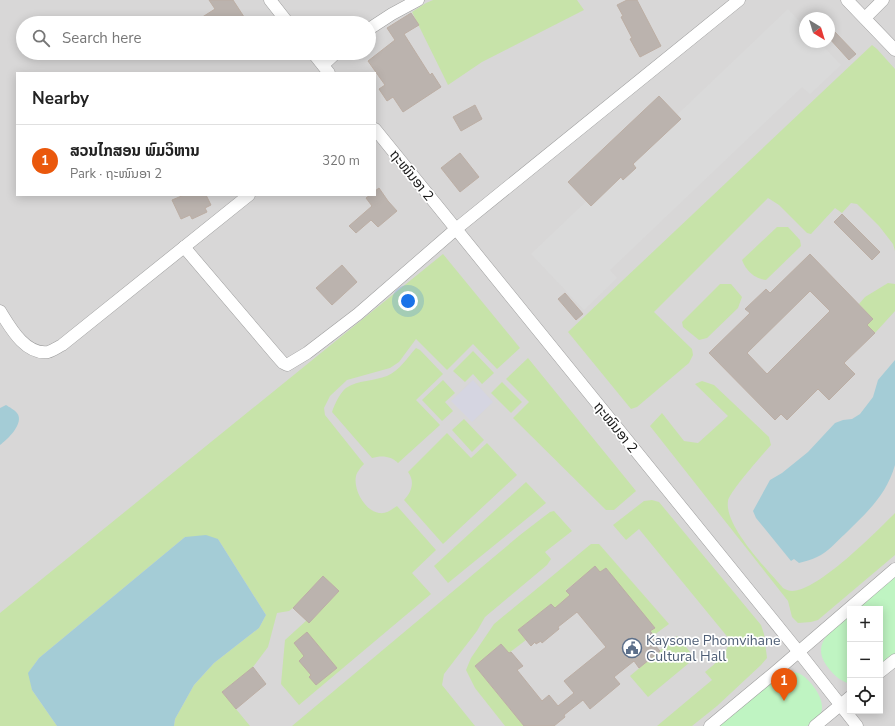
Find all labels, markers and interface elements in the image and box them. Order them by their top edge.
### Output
north arrow [799,12,835,48]
search box [16,16,376,60]
icon: search [30,27,52,49]
text: Search here [62,28,142,48]
text: Nearby [32,87,89,110]
text: ສວນໄກສອນ ພົມວິຫານ [70,141,199,161]
street label: ຖະໜົນອາ 2 [385,146,438,205]
text: 1 [41,152,49,170]
text: 320 m [322,152,360,170]
text: Park · ຖະໜົນອາ 2 [70,165,162,183]
your location [398,291,418,311]
street label: ຖະໜົນອາ 2 [589,398,642,457]
map controls [847,606,883,714]
button: + [847,606,883,642]
place label: Kaysone Phomvihane Cultural Hall [646,631,780,666]
public building icon: Kaysone Phomvihane Cultural Hall [621,637,643,659]
button: − [847,642,883,678]
pin: 1 [771,668,797,701]
button: locate [847,678,883,714]

